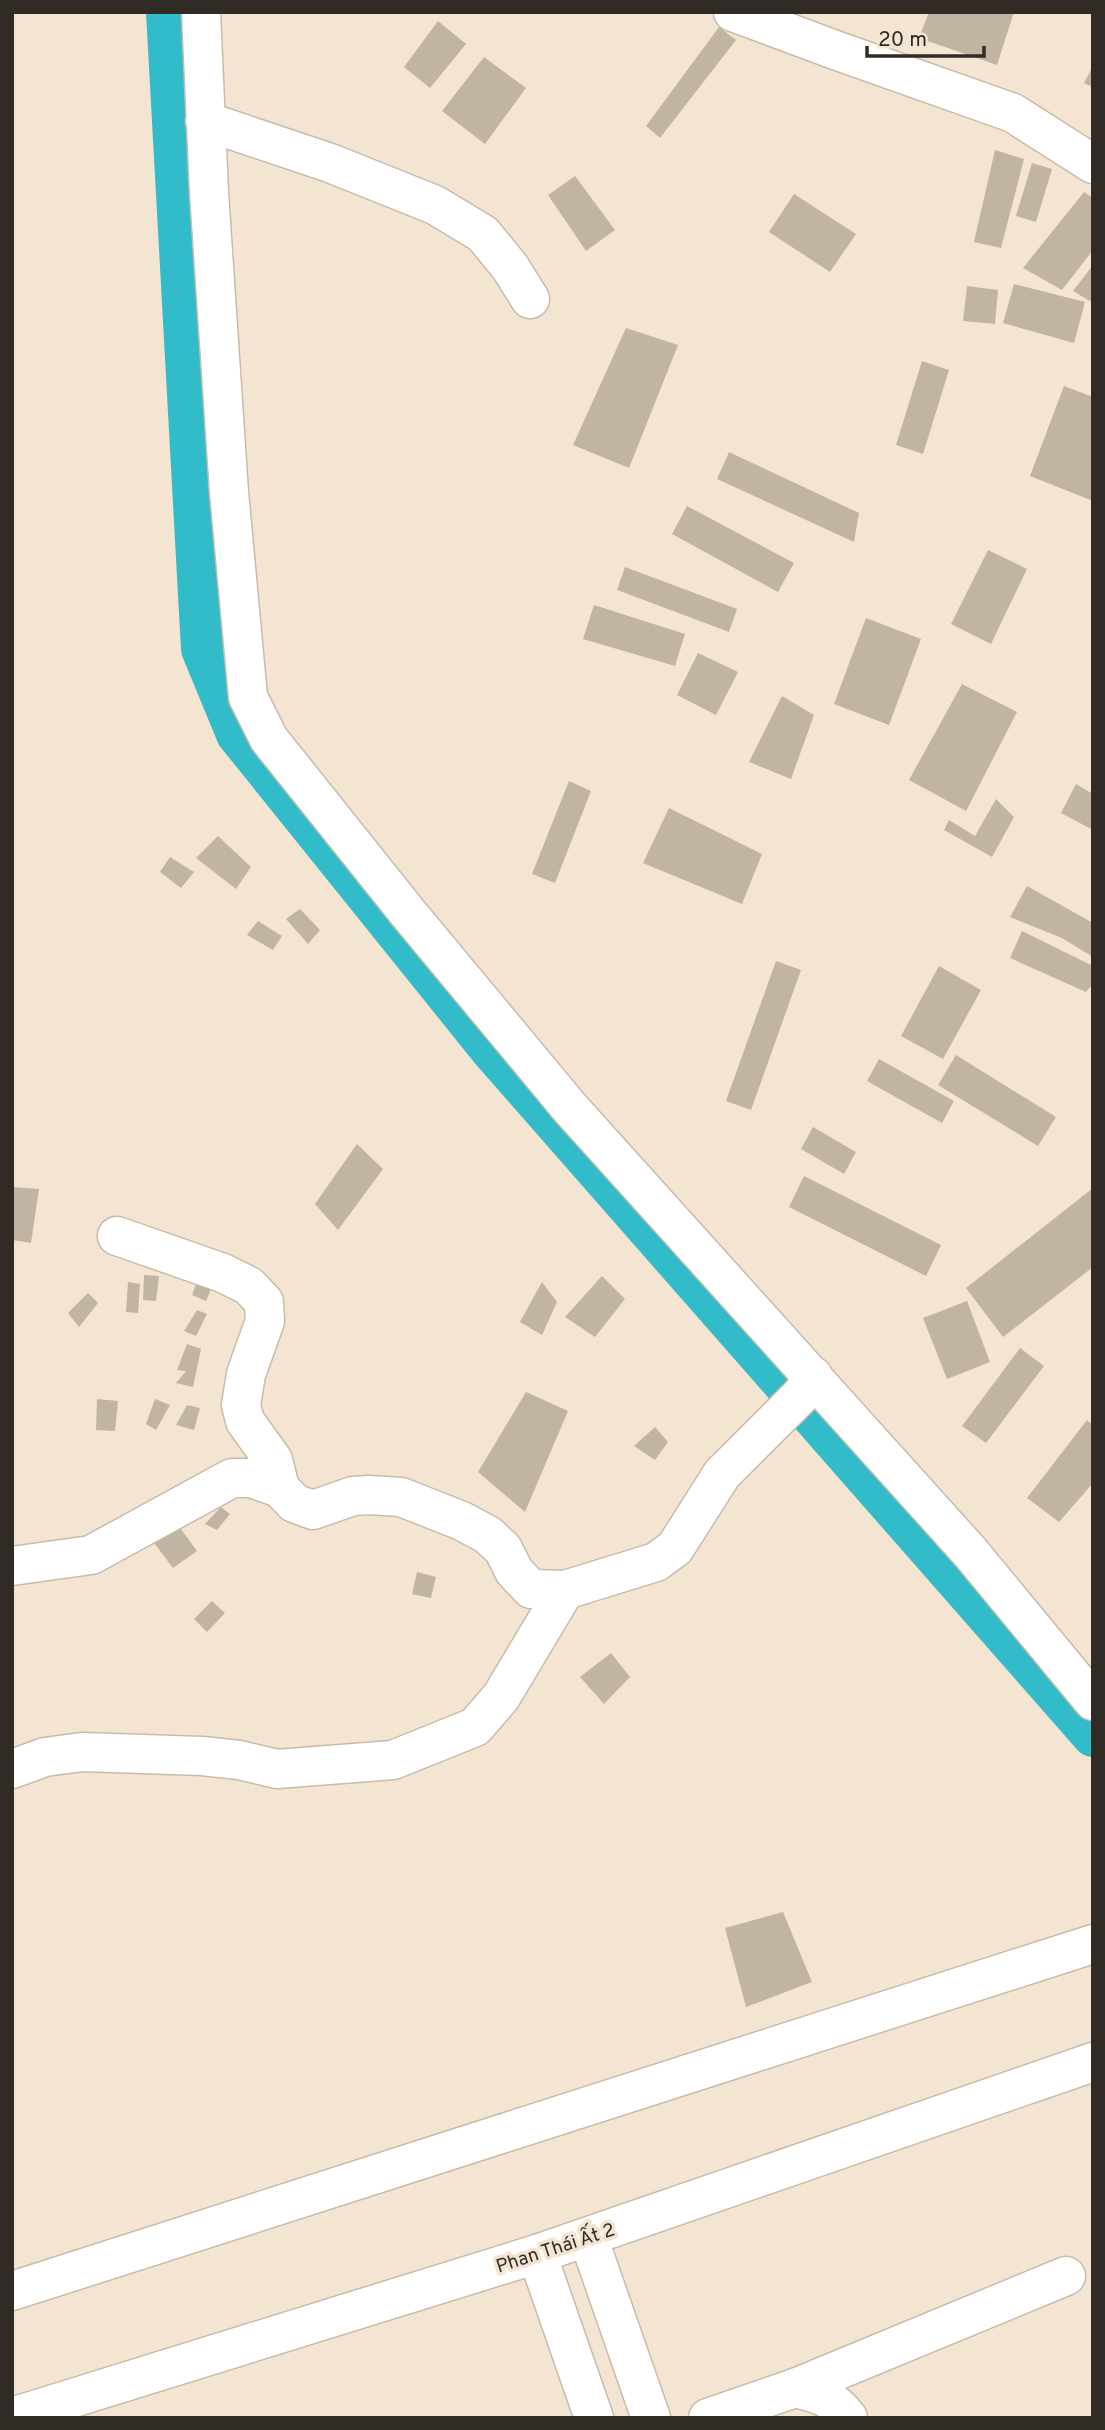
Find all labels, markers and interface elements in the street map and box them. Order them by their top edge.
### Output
scale bar [867,14,984,58]
text: 20 m [878,27,927,54]
street label: Phan Thái Ất 2 [492,2215,618,2279]

